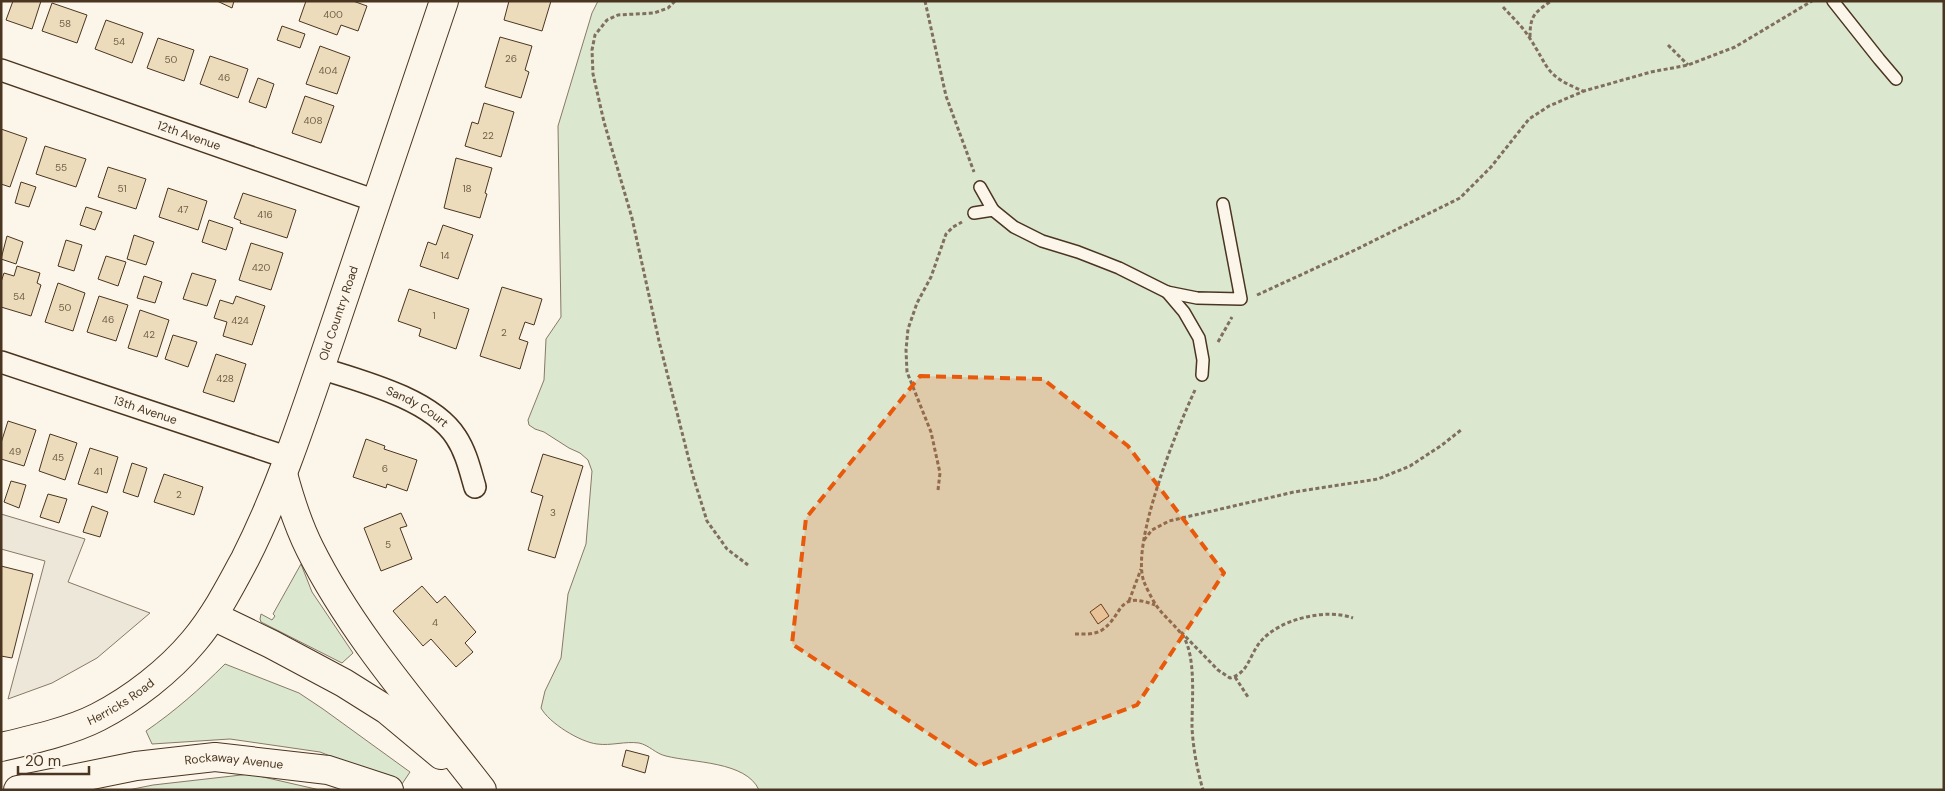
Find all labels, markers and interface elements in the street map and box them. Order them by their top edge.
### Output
house number: 400 [323,8,343,21]
house number: 58 [59,17,71,30]
house number: 54 [113,35,125,48]
house number: 26 [505,52,517,65]
house number: 50 [165,53,178,66]
house number: 404 [319,64,337,77]
house number: 46 [218,71,230,84]
house number: 408 [304,114,323,127]
street label: 12th Avenue [155,117,223,154]
house number: 22 [482,129,494,142]
house number: 55 [55,161,67,174]
house number: 51 [117,182,127,195]
house number: 18 [462,182,472,195]
house number: 47 [177,203,189,216]
house number: 416 [257,208,273,221]
house number: 14 [440,249,450,262]
house number: 420 [252,261,270,274]
street label: Old Country Road [315,264,362,363]
house number: 54 [13,290,25,303]
house number: 50 [59,301,72,314]
house number: 1 [432,309,436,322]
house number: 46 [102,313,114,326]
house number: 424 [231,314,249,327]
house number: 2 [501,326,507,339]
house number: 42 [143,328,155,341]
house number: 428 [216,372,234,385]
street label: Sandy Court [384,383,452,431]
street label: 13th Avenue [111,392,179,428]
house number: 49 [9,445,21,458]
house number: 45 [52,451,64,464]
house number: 6 [382,462,388,475]
house number: 41 [93,465,103,478]
house number: 2 [176,488,182,501]
house number: 3 [550,506,556,519]
house number: 5 [385,538,391,551]
house number: 4 [432,616,438,629]
street label: Herricks Road [85,675,158,729]
scale bar [18,744,89,776]
street label: Rockaway Avenue [184,749,284,773]
text: 20 m [25,751,61,771]

